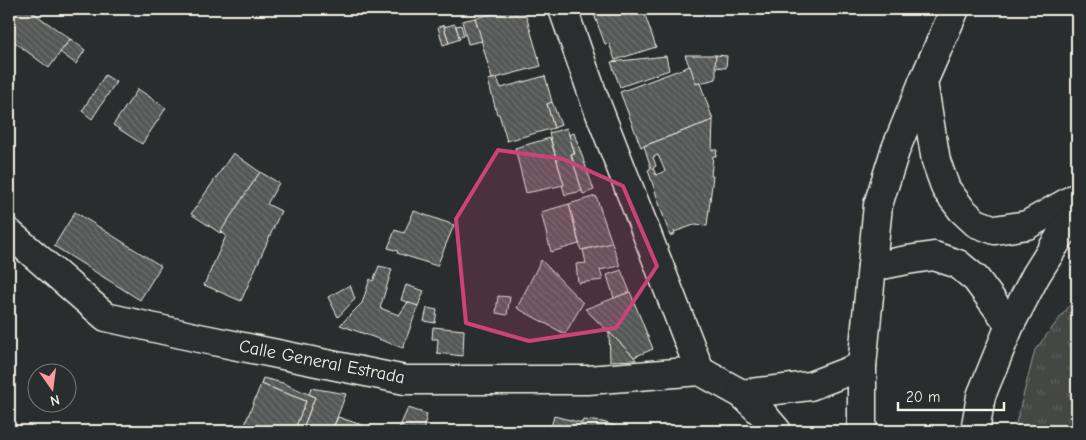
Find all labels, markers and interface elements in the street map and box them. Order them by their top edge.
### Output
street label: Calle General Estrada [237,336,407,388]
north arrow [28,362,78,412]
scale bar [898,380,1005,412]
text: 20 m [906,388,940,406]
text: N [49,391,62,409]

